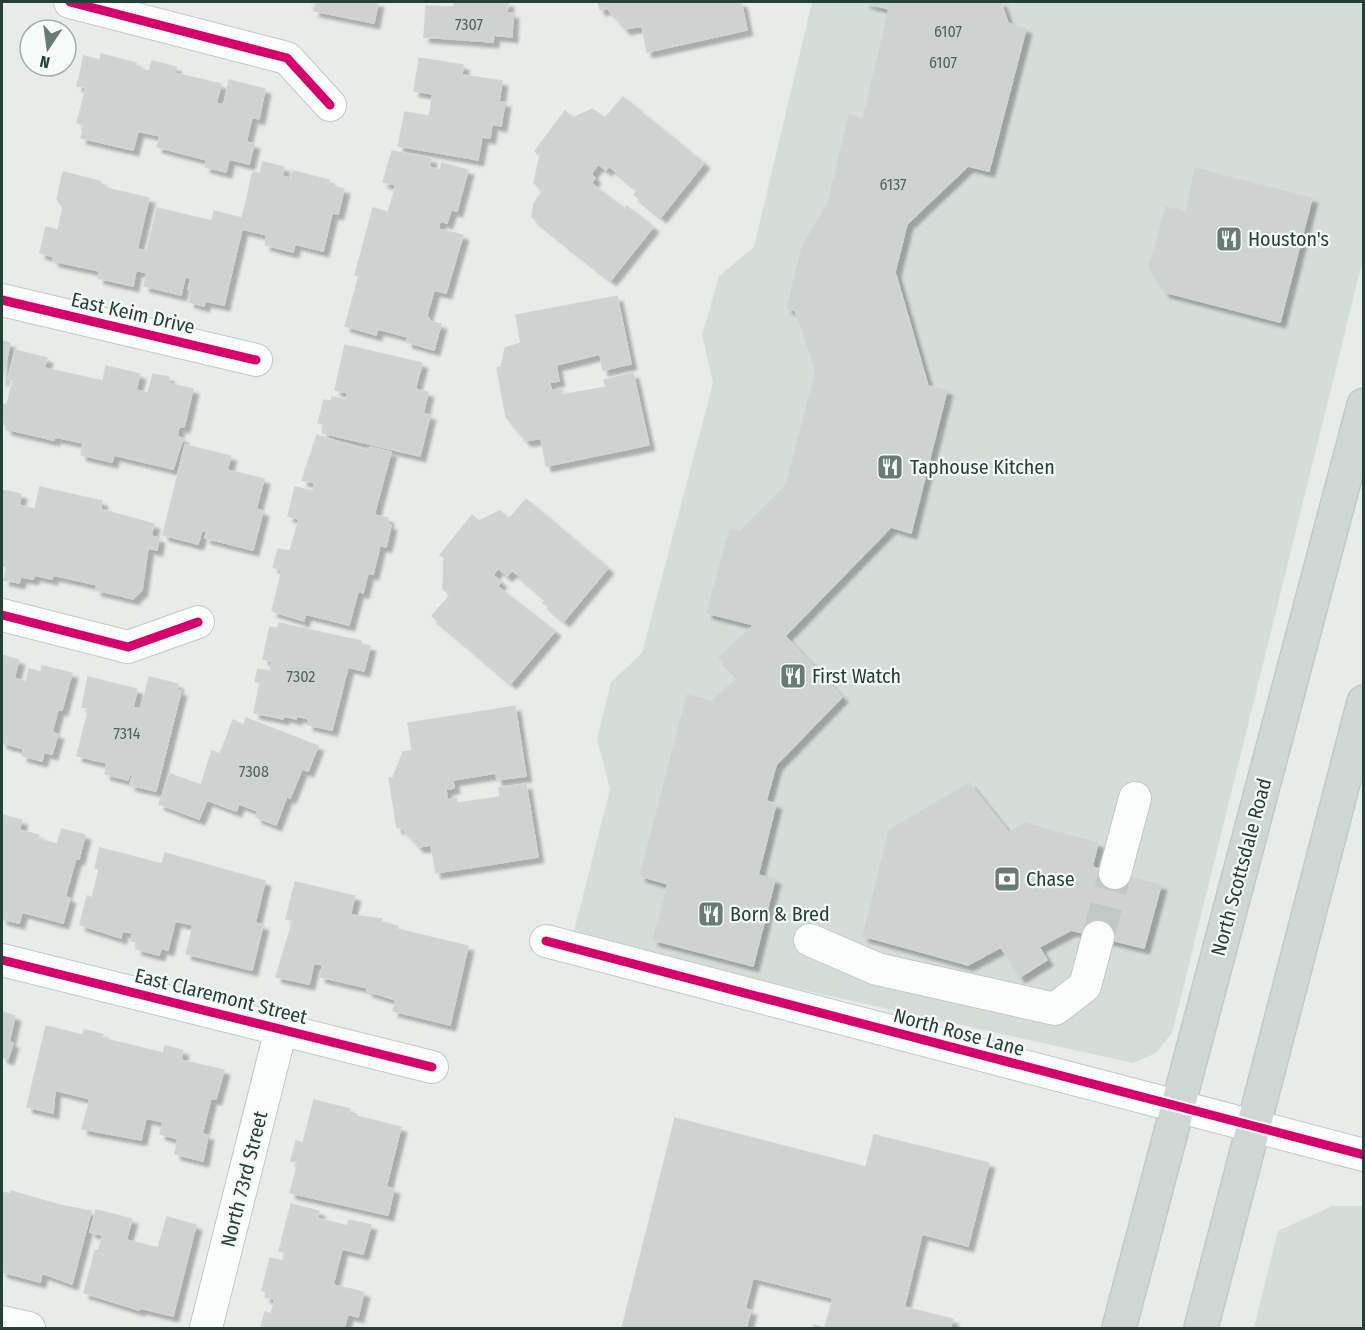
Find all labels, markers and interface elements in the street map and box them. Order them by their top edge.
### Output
house number: 7307 [455,15,484,34]
north arrow [18,18,78,78]
house number: 6107 [934,22,963,41]
text: N [38,52,52,72]
house number: 6107 [929,53,958,72]
house number: 6137 [879,175,907,194]
restaurant icon: Houston's [1214,224,1244,254]
place label: Houston's [1248,227,1329,251]
street label: East Keim Drive [69,287,197,339]
restaurant icon: Taphouse Kitchen [875,452,905,482]
place label: Taphouse Kitchen [910,455,1055,479]
restaurant icon: First Watch [778,661,808,691]
place label: First Watch [812,664,901,688]
house number: 7302 [287,667,315,686]
house number: 7314 [113,724,141,743]
house number: 7308 [239,762,269,781]
street label: North Scottsdale Road [1206,775,1276,959]
bank icon: Chase [992,864,1022,894]
place label: Chase [1026,867,1075,891]
restaurant icon: Born & Bred [696,899,726,929]
place label: Born & Bred [730,902,830,926]
street label: East Claremont Street [132,963,310,1029]
street label: North Rose Lane [891,1003,1027,1061]
street label: North 73rd Street [215,1108,273,1250]

